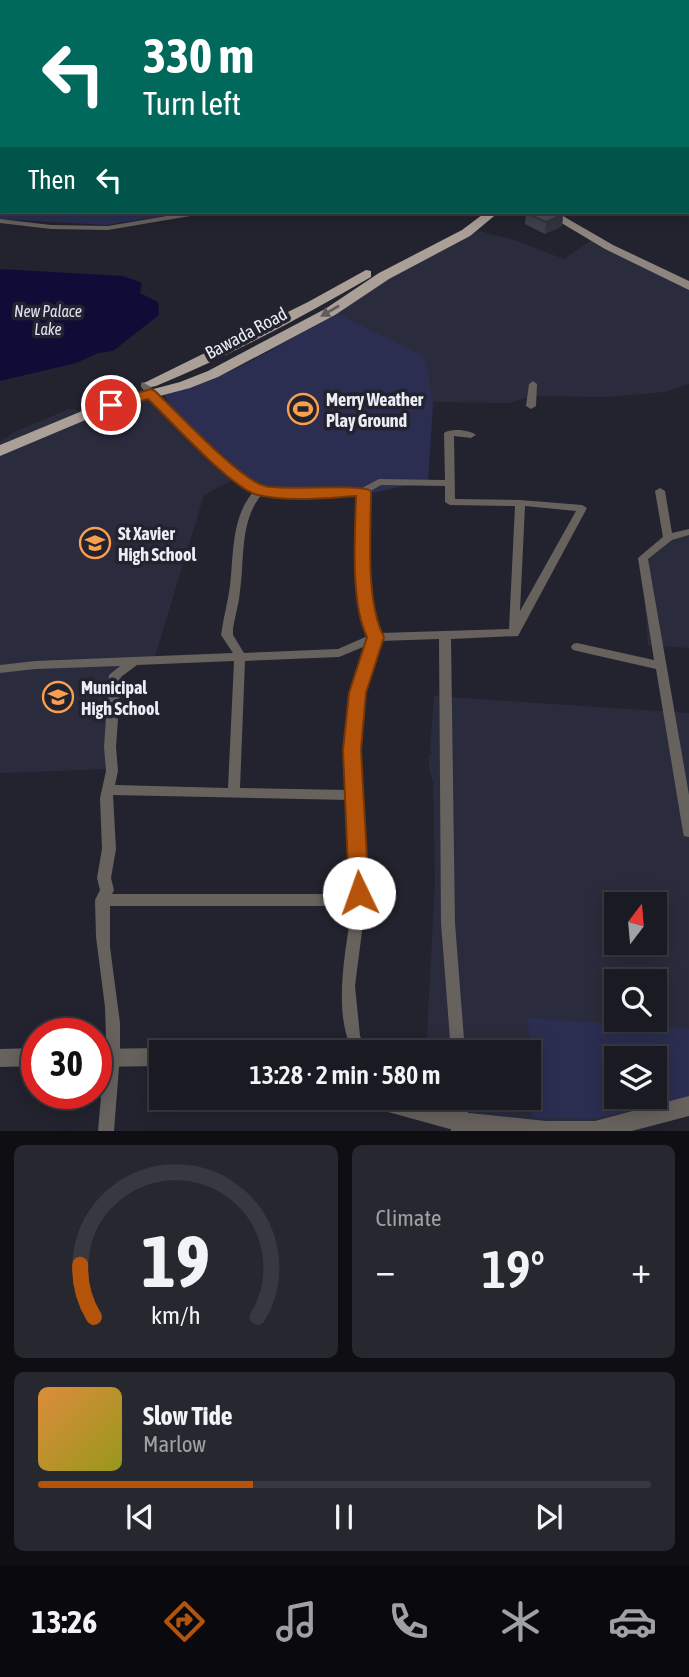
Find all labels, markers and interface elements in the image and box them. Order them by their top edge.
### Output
text: 330 m [143,27,254,83]
icon: left [28,28,119,119]
text: Turn left [143,85,241,122]
icon: left [90,161,128,199]
text: Then [28,165,76,195]
water label: New Palace Lake [14,302,82,338]
street label: Bawada Road [202,303,290,363]
one-way arrow [321,304,340,317]
pin [81,375,141,435]
icon: arrive [92,386,130,424]
place label: Merry Weather Play Ground [326,389,424,431]
sports icon: Merry Weather Play Ground [286,392,320,426]
place label: St Xavier High School [118,523,196,565]
school or university icon: St Xavier High School [78,526,112,560]
place label: Municipal High School [81,677,159,719]
school or university icon: Municipal High School [41,680,75,714]
position arrow [322,856,396,930]
north arrow [604,892,667,956]
map controls [604,892,667,1109]
button: search [604,969,667,1032]
speed limit sign: 30 [21,1018,112,1109]
button: layers [604,1046,667,1109]
text: 13:28 · 2 min · 580 m [250,1060,440,1090]
text: Climate [376,1205,441,1231]
text: 19 [142,1220,210,1303]
text: 19° [482,1239,545,1299]
text: − [376,1248,395,1291]
text: + [631,1248,651,1291]
text: km/h [151,1301,201,1329]
text: Slow Tide [143,1401,233,1431]
text: Marlow [143,1431,206,1457]
icon: previous [121,1498,159,1536]
icon: pause [325,1498,363,1536]
icon: next [530,1498,568,1536]
icon: directions [160,1597,209,1646]
icon: music [272,1597,321,1646]
icon: phone [384,1597,433,1646]
icon: climate [496,1597,545,1646]
icon: car [608,1597,657,1646]
text: 13:26 [32,1603,97,1640]

